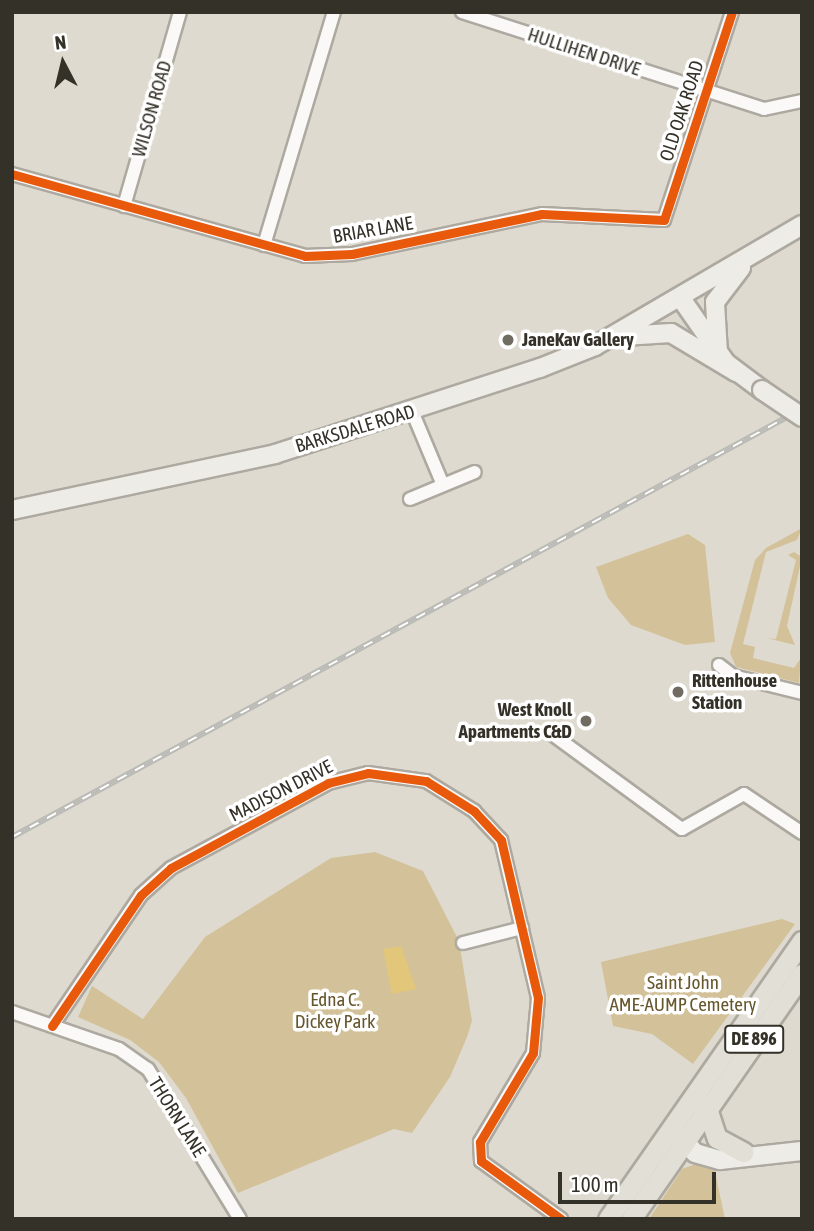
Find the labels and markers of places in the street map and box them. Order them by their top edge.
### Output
place label: JaneKav Gallery [522,329,634,351]
marker: JaneKav Gallery [500,332,516,348]
place label: Rittenhouse Station [692,670,777,714]
marker: Rittenhouse Station [670,684,686,700]
place label: West Knoll Apartments C&D [459,699,572,743]
marker: West Knoll Apartments C&D [578,713,594,729]

